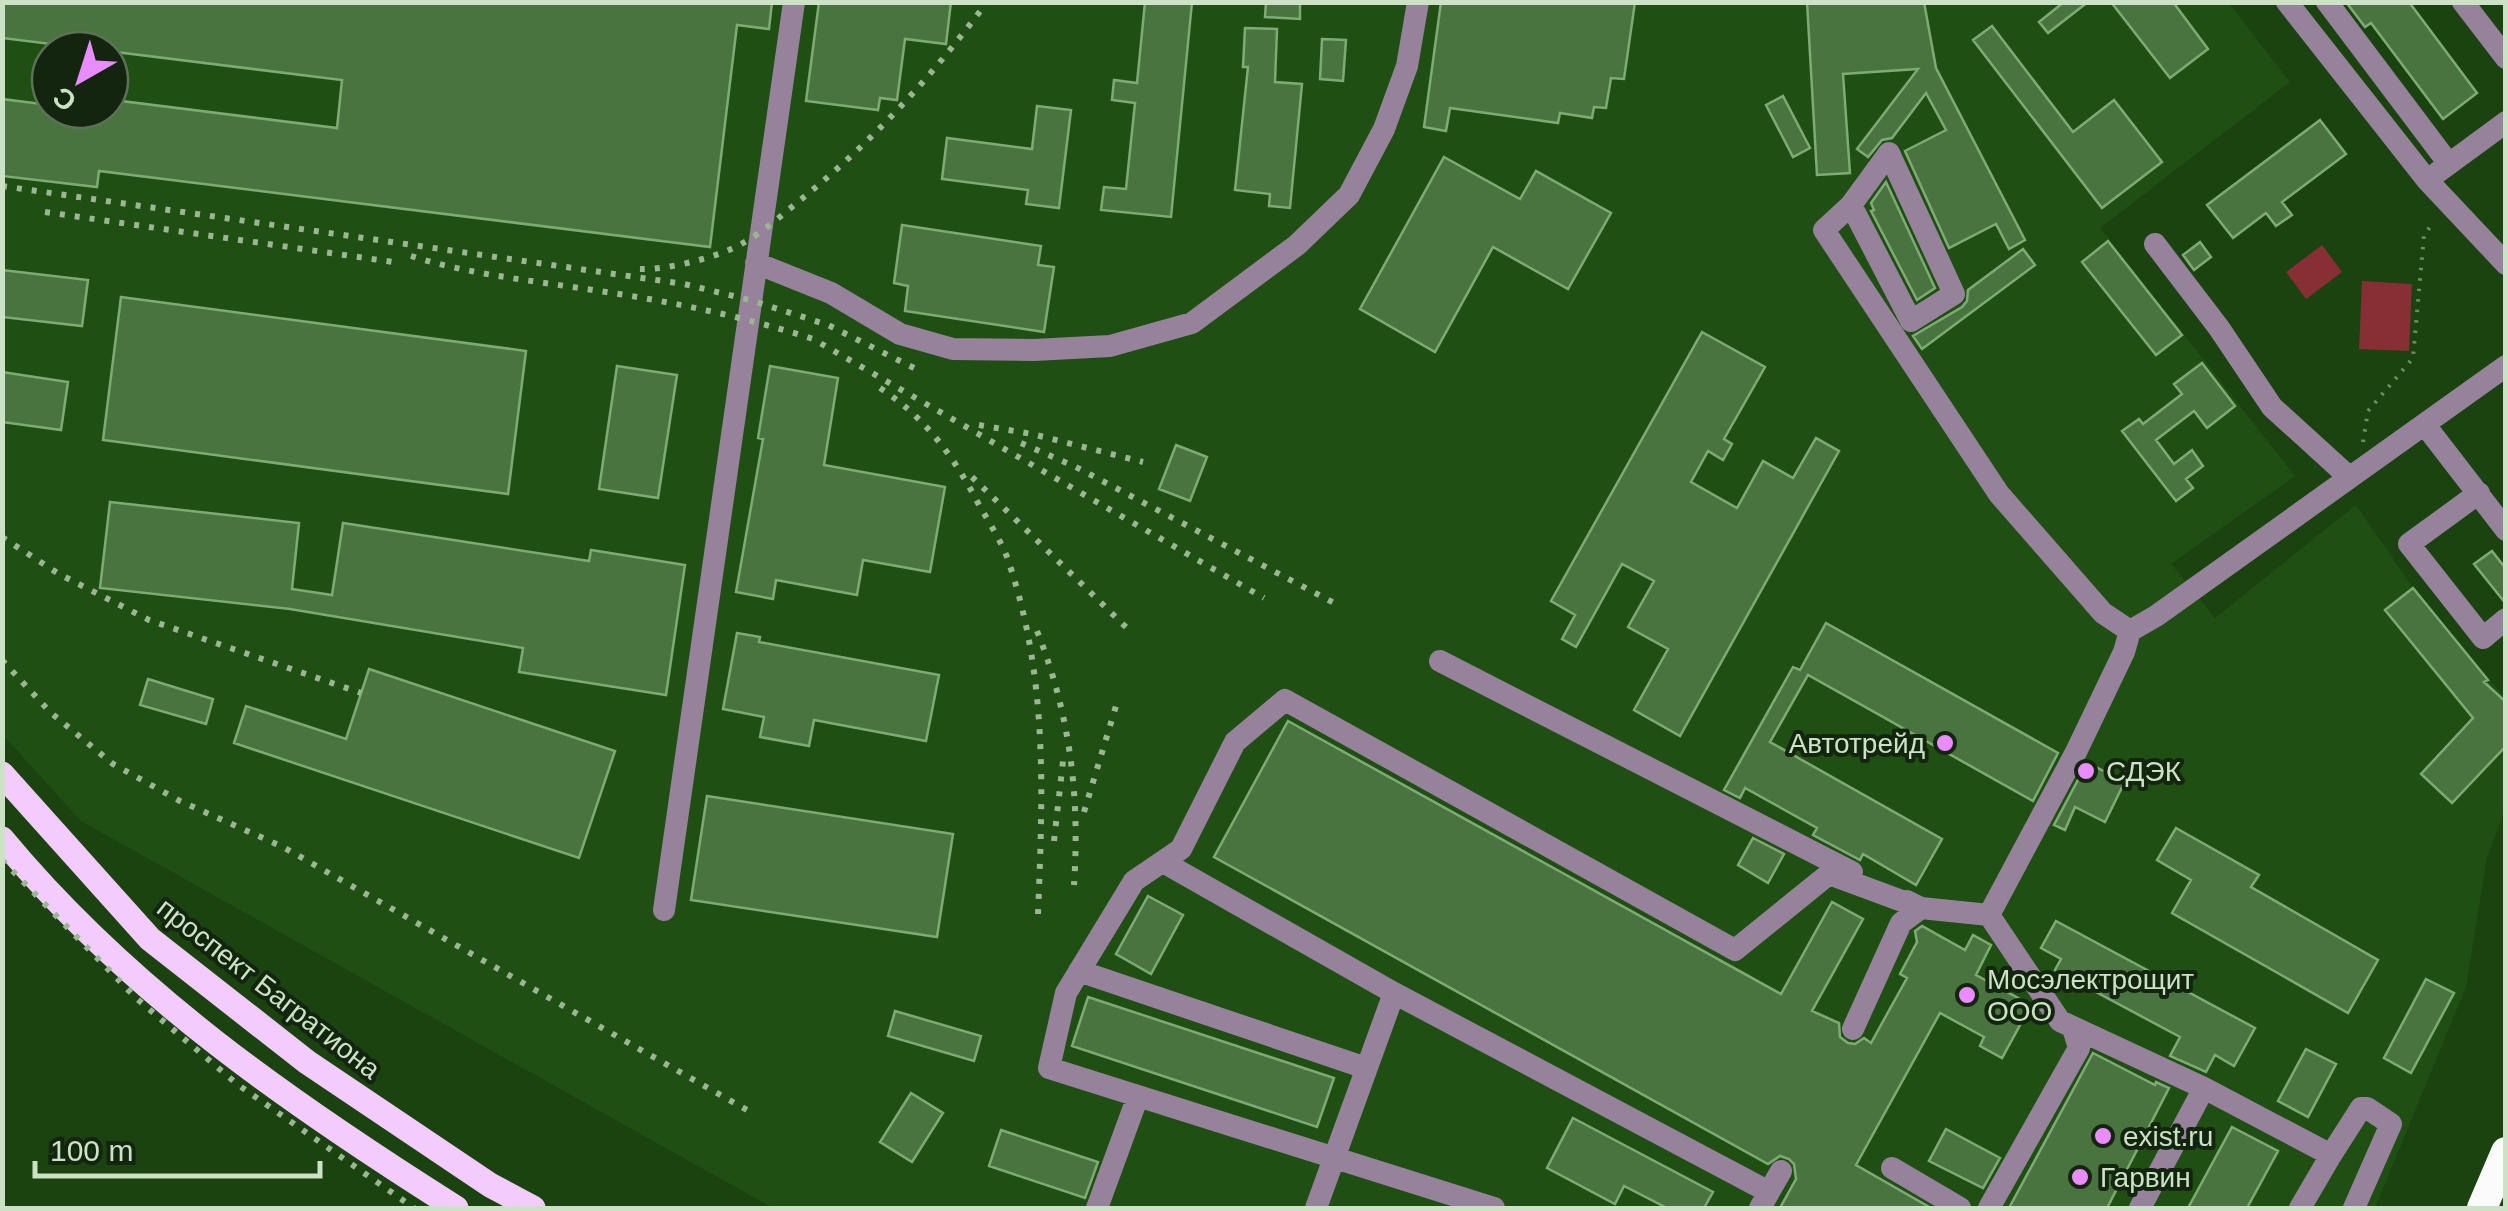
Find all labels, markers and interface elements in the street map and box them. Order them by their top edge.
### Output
north arrow [30,30,130,130]
text: С [47,81,82,117]
place label: Автотрейд [1789,728,1925,759]
marker: Автотрейд [1934,732,1956,754]
place label: СДЭК [2106,756,2182,787]
marker: СДЭК [2075,760,2097,782]
street label: проспект Багратиона [151,892,387,1085]
place label: Мосэлектрощит ООО [1987,964,2194,1027]
marker: Мосэлектрощит ООО [1956,984,1978,1006]
scale bar [35,1116,320,1178]
place label: exist.ru [2123,1121,2213,1152]
marker: exist.ru [2092,1125,2114,1147]
text: 100 m [50,1134,133,1167]
place label: Гарвин [2100,1162,2191,1193]
marker: Гарвин [2069,1166,2091,1188]

